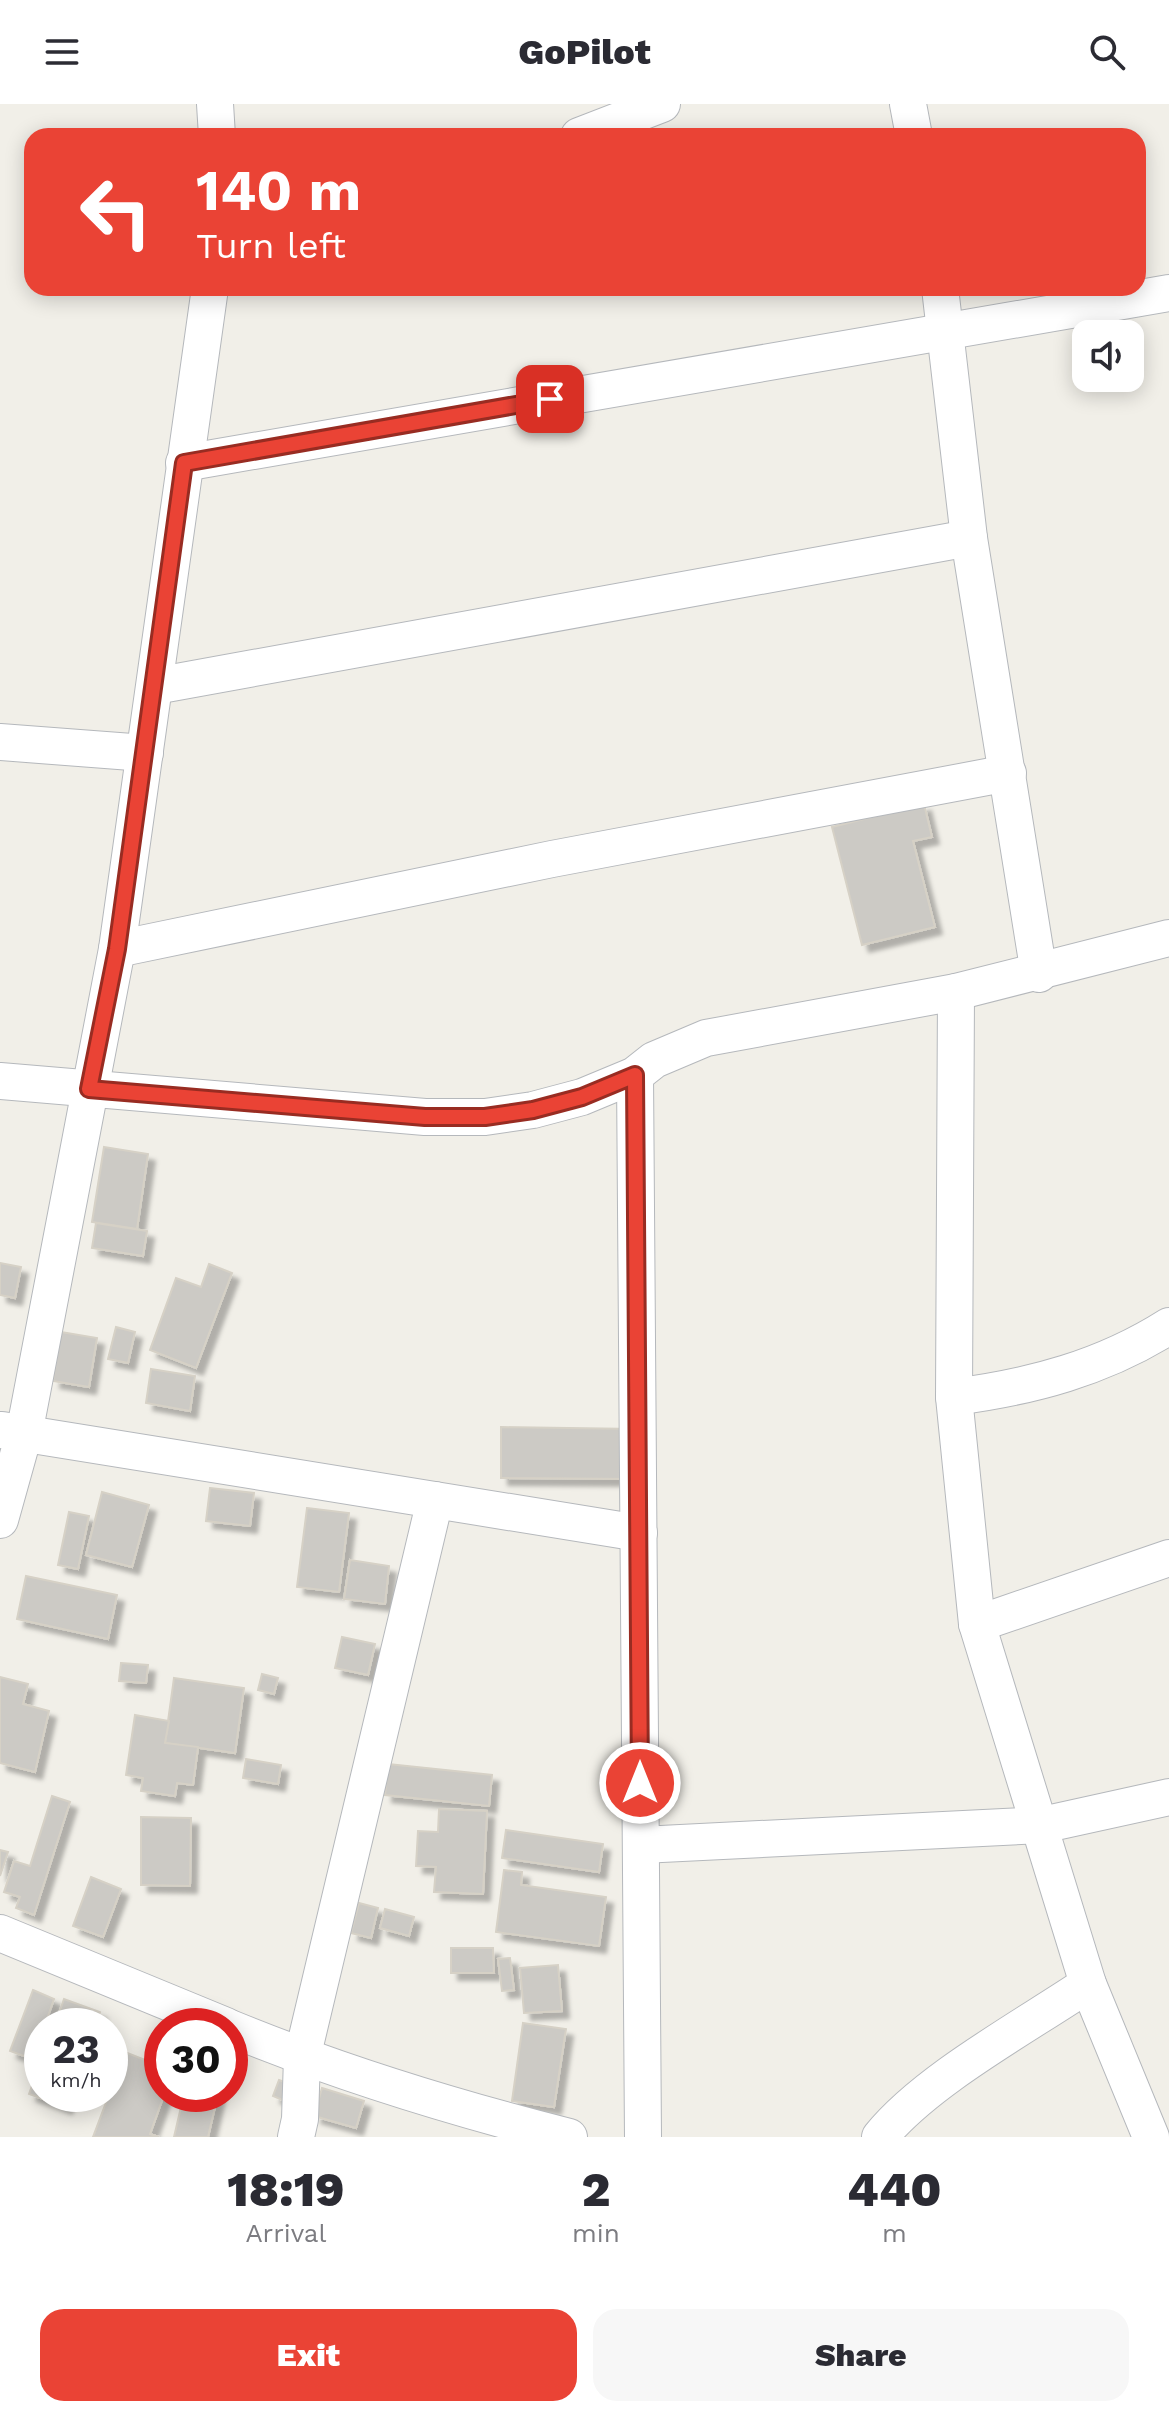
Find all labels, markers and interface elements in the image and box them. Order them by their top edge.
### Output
icon: menu [40,30,84,74]
icon: search [1085,30,1129,74]
text: GoPilot [518,31,651,73]
text: 140 m [196,158,361,224]
icon: left [64,160,168,264]
text: Turn left [196,225,346,267]
map controls [1072,320,1144,392]
button: sound [1072,320,1144,392]
pin [516,365,584,433]
icon: arrive [528,377,572,421]
position arrow [598,1741,682,1825]
speed limit sign: 30 [144,2008,248,2112]
text: 23 [52,2026,100,2073]
text: km/h [50,2068,102,2092]
text: 18:19 [227,2161,345,2218]
text: 2 [581,2161,610,2218]
text: 440 [847,2161,942,2218]
text: Arrival [245,2218,327,2248]
text: min [572,2218,620,2248]
text: m [882,2218,907,2248]
button: Exit [40,2309,577,2401]
button: Share [593,2309,1129,2401]

